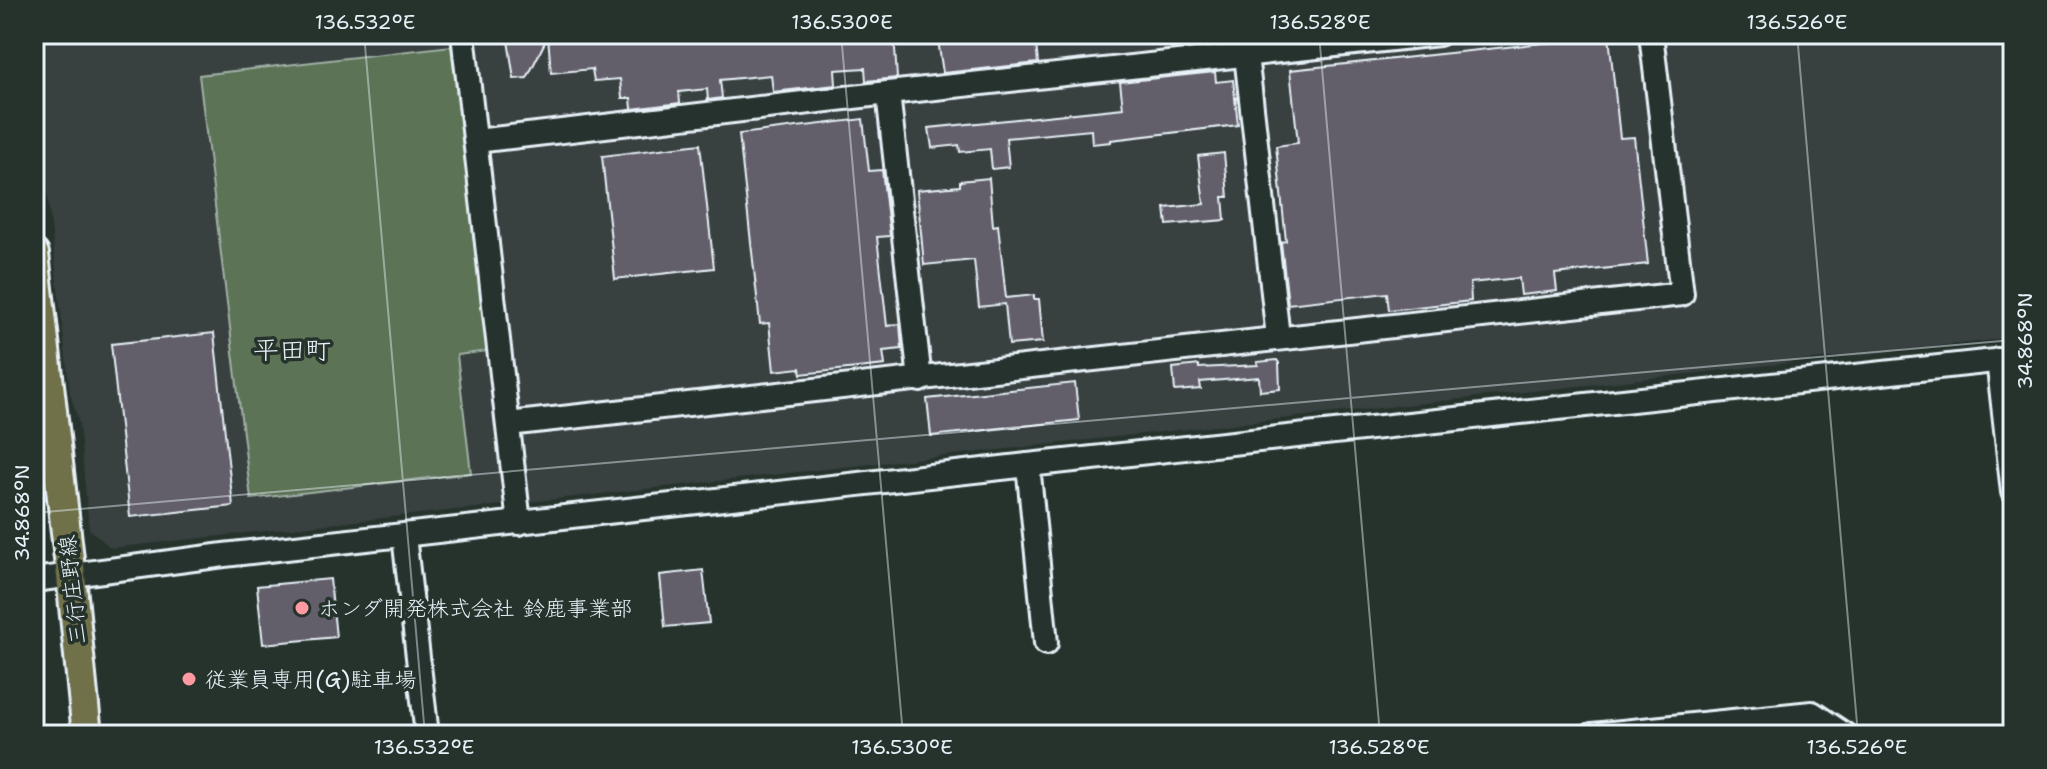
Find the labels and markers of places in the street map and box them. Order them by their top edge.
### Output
place label: ホンダ開発株式会社 鈴鹿事業部 [318,594,633,623]
marker: ホンダ開発株式会社 鈴鹿事業部 [293,599,311,617]
place label: 従業員専用(G)駐車場 [205,665,416,694]
marker: 従業員専用(G)駐車場 [180,670,198,688]

